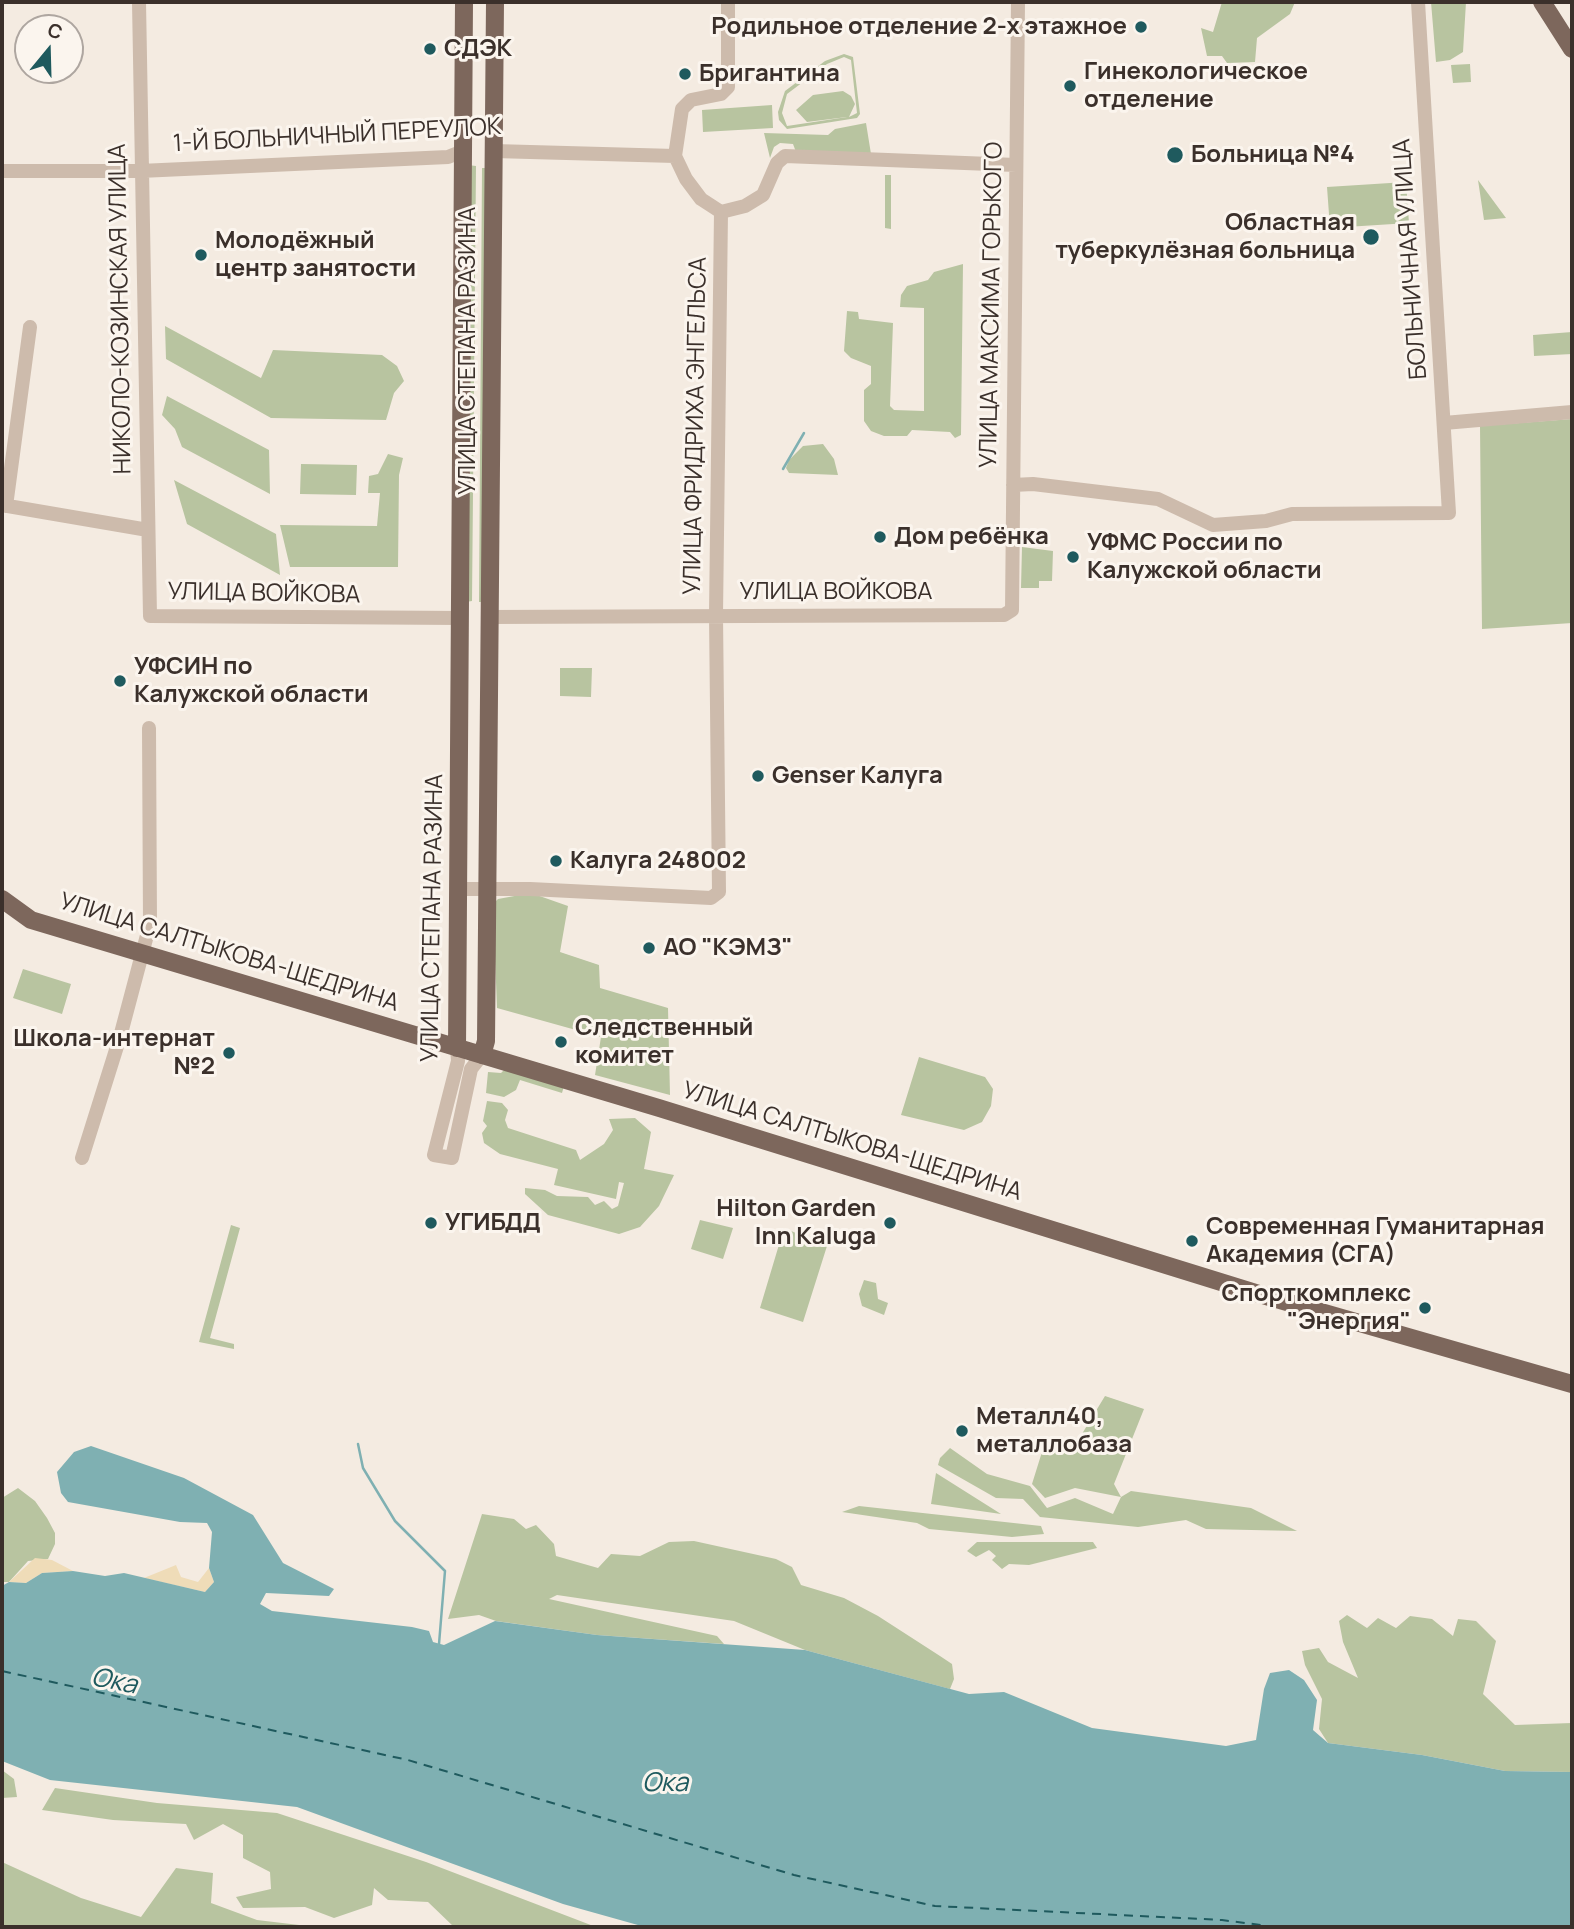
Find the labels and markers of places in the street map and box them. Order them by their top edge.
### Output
place label: Родильное отделение 2-х этажное [711,13,1127,41]
marker: Родильное отделение 2-х этажное [1133,19,1149,35]
place label: СДЭК [444,35,512,63]
marker: СДЭК [422,41,438,57]
place label: Гинекологическое отделение [1084,58,1308,114]
place label: Бригантина [699,60,840,88]
marker: Бригантина [677,66,693,82]
marker: Гинекологическое отделение [1062,78,1078,94]
place label: Больница №4 [1191,141,1355,169]
marker: Больница №4 [1165,145,1185,165]
place label: Областная туберкулёзная больница [1055,209,1355,265]
place label: Молодёжный центр занятости [215,227,416,283]
marker: Областная туберкулёзная больница [1361,227,1381,247]
marker: Молодёжный центр занятости [193,247,209,263]
place label: Дом ребёнка [894,523,1049,551]
marker: Дом ребёнка [872,529,888,545]
place label: УФМС России по Калужской области [1087,529,1322,585]
marker: УФМС России по Калужской области [1065,549,1081,565]
place label: УФСИН по Калужской области [134,653,369,709]
marker: УФСИН по Калужской области [112,673,128,689]
place label: Genser Калуга [772,762,943,790]
marker: Genser Калуга [750,768,766,784]
place label: Калуга 248002 [570,847,746,875]
marker: Калуга 248002 [548,853,564,869]
place label: АО "КЭМЗ" [663,934,793,962]
marker: АО "КЭМЗ" [641,940,657,956]
place label: Следственный комитет [575,1014,753,1070]
place label: Школа-интернат №2 [13,1025,215,1081]
marker: Следственный комитет [553,1034,569,1050]
marker: Школа-интернат №2 [221,1045,237,1061]
place label: Hilton Garden Inn Kaluga [716,1195,876,1251]
place label: УГИБДД [445,1209,541,1237]
place label: Современная Гуманитарная Академия (СГА) [1206,1213,1545,1269]
marker: УГИБДД [423,1215,439,1231]
marker: Hilton Garden Inn Kaluga [882,1215,898,1231]
marker: Современная Гуманитарная Академия (СГА) [1184,1233,1200,1249]
place label: Спорткомплекс "Энергия" [1221,1280,1411,1336]
marker: Спорткомплекс "Энергия" [1417,1300,1433,1316]
place label: Металл40, металлобаза [976,1403,1132,1459]
marker: Металл40, металлобаза [954,1423,970,1439]

